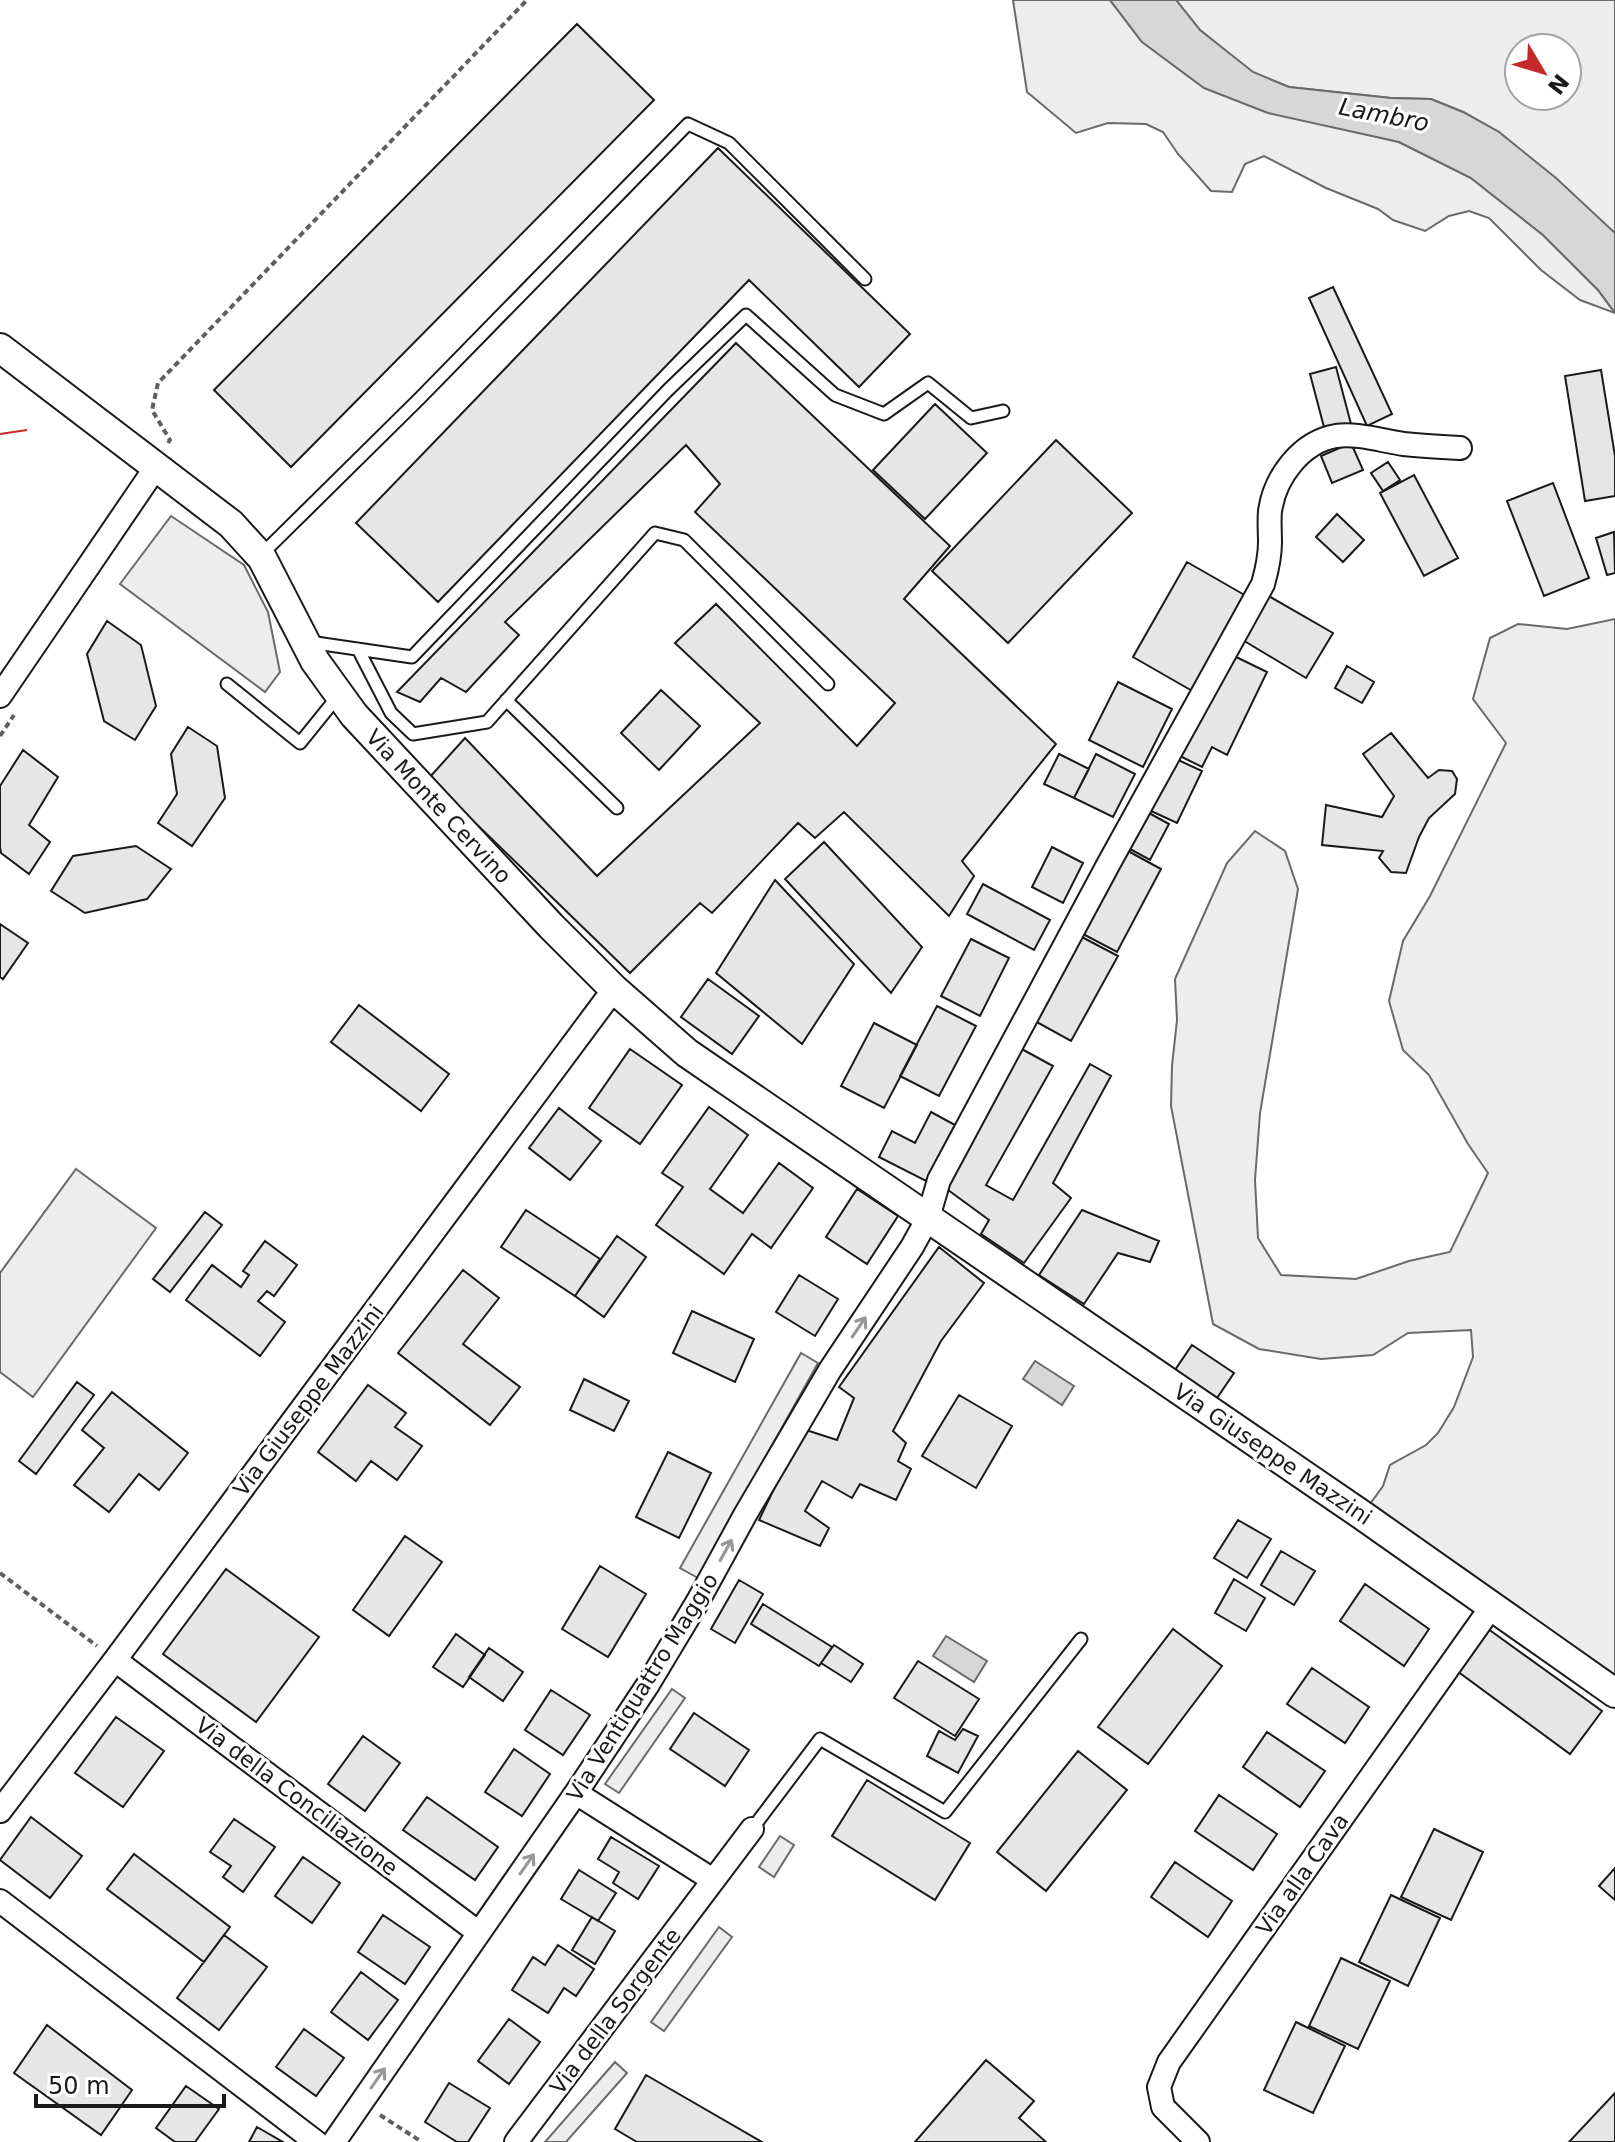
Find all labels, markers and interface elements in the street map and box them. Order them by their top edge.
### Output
north arrow [1503,32,1583,112]
text: N [1543,69,1574,99]
water label: Lambro [1337,93,1431,137]
street label: Via Monte Cervino [361,724,516,888]
street label: Via Giuseppe Mazzini [228,1300,389,1501]
one-way arrow [850,1316,867,1338]
street label: Via Giuseppe Mazzini [1169,1379,1376,1530]
one-way arrow [718,1539,734,1563]
street label: Via Ventiquattro Maggio [562,1569,723,1806]
street label: Via della Conciliazione [191,1712,403,1881]
street label: Via alla Cava [1251,1809,1354,1940]
one-way arrow [519,1854,535,1876]
street label: Via della Sorgente [545,1923,686,2099]
scale bar [36,2058,224,2108]
one-way arrow [370,2067,387,2089]
text: 50 m [48,2072,110,2100]

